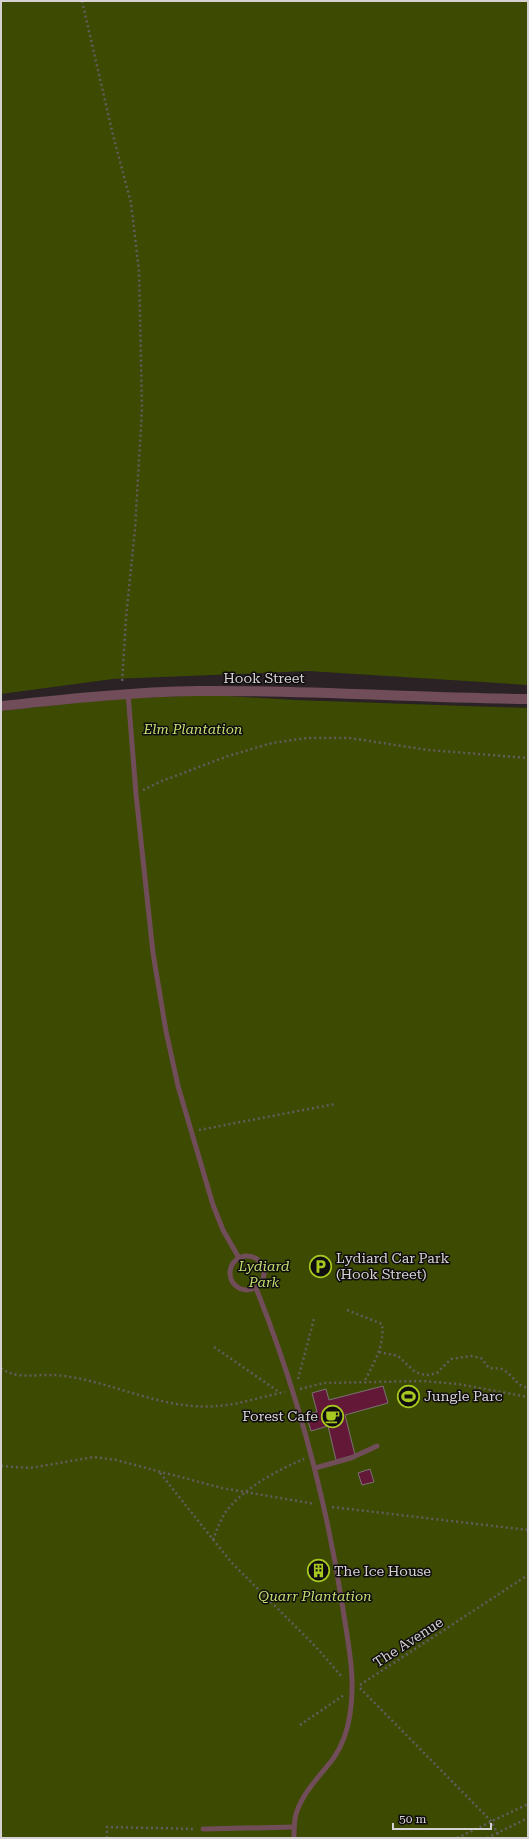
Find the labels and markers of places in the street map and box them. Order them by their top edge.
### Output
place label: Lydiard Car Park (Hook Street) [336,1250,449,1282]
parking icon: Lydiard Car Park (Hook Street) [307,1253,333,1279]
sports icon: Jungle Parc [396,1383,422,1409]
place label: Jungle Parc [424,1388,503,1404]
cafe icon: Forest Cafe [320,1403,346,1429]
place label: Forest Cafe [242,1408,318,1424]
building icon: The Ice House [305,1558,331,1584]
place label: The Ice House [334,1563,431,1579]

